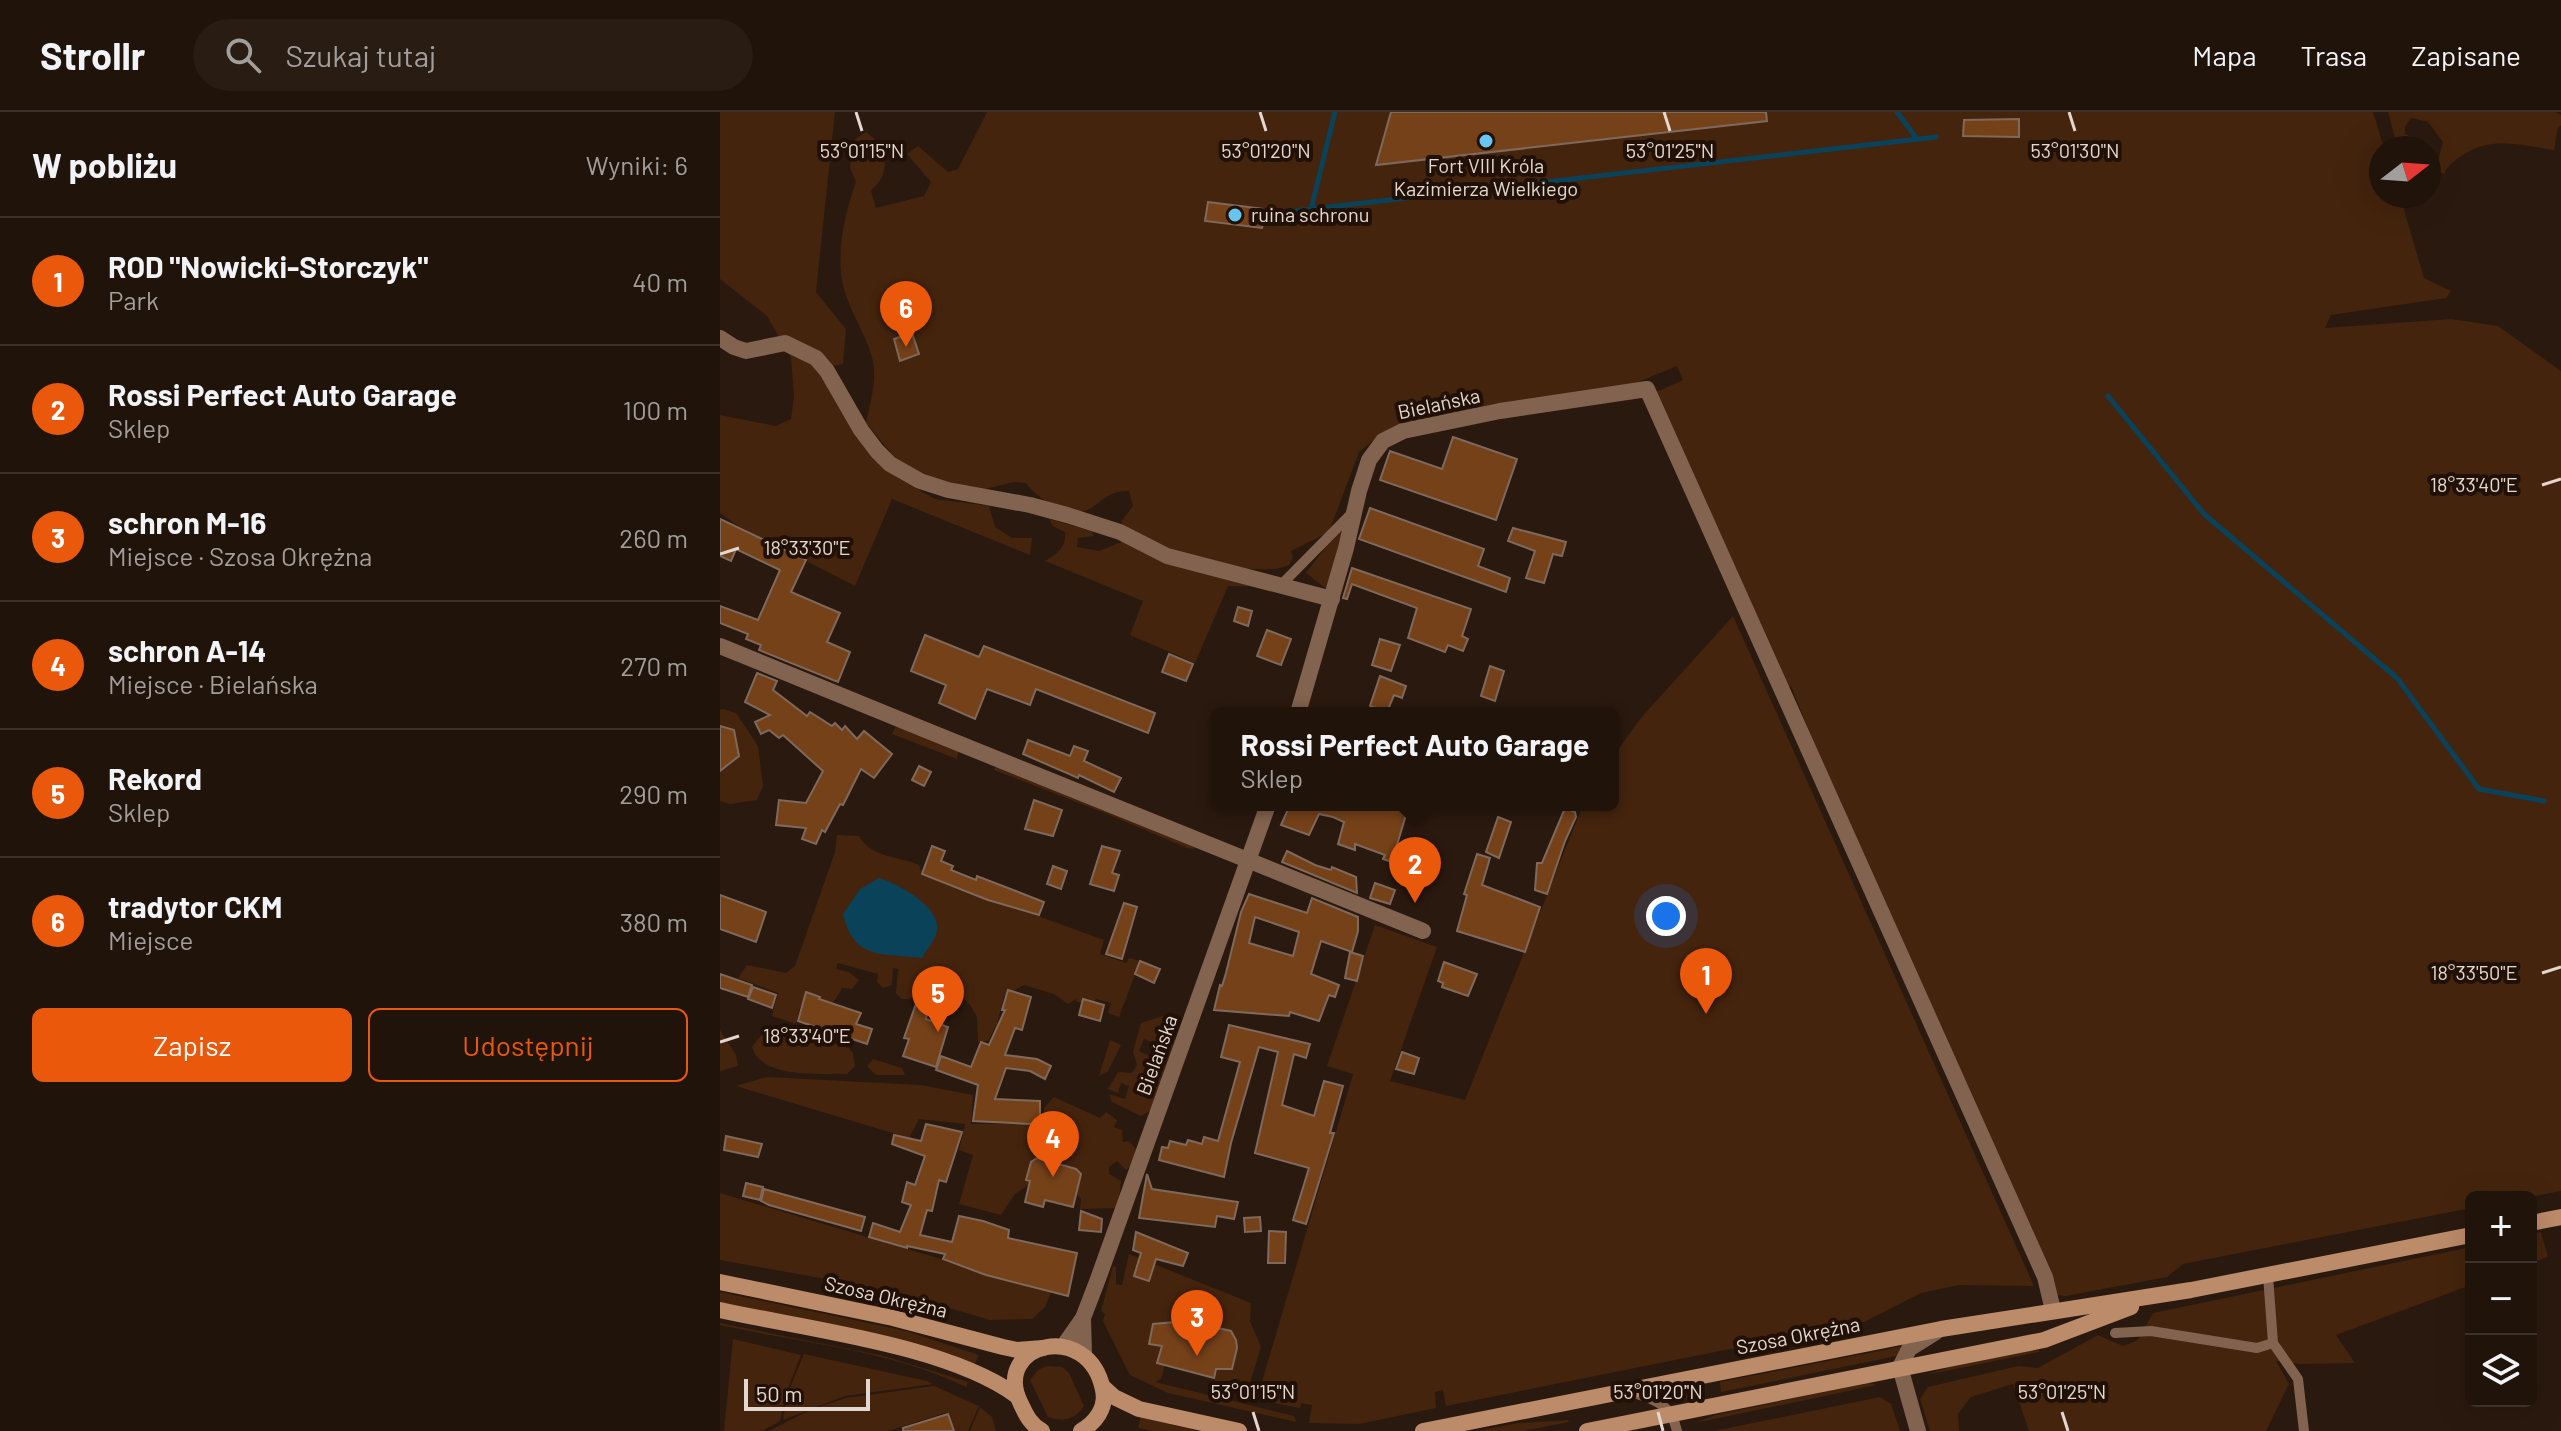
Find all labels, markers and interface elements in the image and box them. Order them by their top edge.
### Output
search box [193,19,753,91]
text: Strollr [40,32,145,78]
icon: search [221,33,265,77]
text: Szukaj tutaj [285,37,436,73]
text: Mapa [2192,38,2256,72]
text: Trasa [2300,38,2367,72]
text: Zapisane [2411,38,2521,72]
marker: Fort VIII Króla Kazimierza Wielkiego [1477,132,1495,150]
north arrow [2369,136,2441,208]
text: 53°01'15"N [820,138,904,162]
text: 53°01'20"N [1221,138,1311,162]
text: 53°01'25"N [1626,138,1714,162]
text: 53°01'30"N [2031,138,2119,162]
text: W pobliżu [32,144,177,185]
text: Wyniki: 6 [586,149,688,180]
place label: Fort VIII Króla Kazimierza Wielkiego [1394,153,1578,200]
place label: ruina schronu [1251,202,1369,226]
marker: ruina schronu [1226,206,1244,224]
text: ROD "Nowicki-Storczyk" [108,248,428,284]
text: 1 [53,266,63,297]
text: 40 m [632,266,688,297]
pin: 6 [880,281,932,347]
text: Park [108,284,159,315]
text: Rossi Perfect Auto Garage [108,376,457,412]
street label: Bielańska [1395,383,1482,423]
text: 2 [51,394,65,425]
text: 100 m [623,394,688,425]
text: Sklep [108,412,170,443]
text: 18°33'40"E [2430,472,2518,496]
text: schron M-16 [108,504,266,540]
text: 3 [51,522,65,553]
text: 260 m [619,522,688,553]
text: 18°33'30"E [763,535,851,559]
text: Miejsce · Szosa Okrężna [108,540,372,571]
text: schron A-14 [108,632,266,668]
text: 4 [50,650,66,681]
text: 270 m [620,650,688,681]
text: Miejsce · Bielańska [108,668,318,699]
popup [1211,707,1619,811]
text: Rossi Perfect Auto Garage [1241,726,1589,762]
text: Rekord [108,760,202,796]
text: Sklep [1241,762,1303,793]
text: 5 [51,778,65,809]
text: 290 m [619,778,688,809]
text: Sklep [108,796,170,827]
pin: 2 [1389,837,1441,903]
text: tradytor CKM [108,888,283,924]
your location [1646,896,1686,936]
text: 6 [51,906,65,937]
text: 380 m [620,906,688,937]
text: Miejsce [108,924,193,955]
pin: 1 [1680,948,1732,1014]
text: 18°33'50"E [2430,960,2518,984]
pin: 5 [912,966,964,1032]
button: Zapisz [32,1008,352,1082]
button: Udostępnij [368,1008,688,1082]
street label: Bielańska [1130,1011,1182,1098]
text: 18°33'40"E [763,1023,851,1047]
pin: 4 [1027,1111,1079,1177]
map controls [2465,1191,2537,1407]
button: + [2465,1191,2537,1263]
button: − [2465,1263,2537,1335]
street label: Szosa Okrężna [822,1270,950,1322]
pin: 3 [1171,1290,1223,1356]
street label: Szosa Okrężna [1734,1311,1862,1359]
button: layers [2465,1335,2537,1407]
scale bar [744,1375,870,1411]
text: 53°01'15"N [1211,1379,1295,1403]
text: 53°01'20"N [1613,1379,1703,1403]
text: 53°01'25"N [2018,1379,2106,1403]
text: 50 m [756,1380,802,1406]

